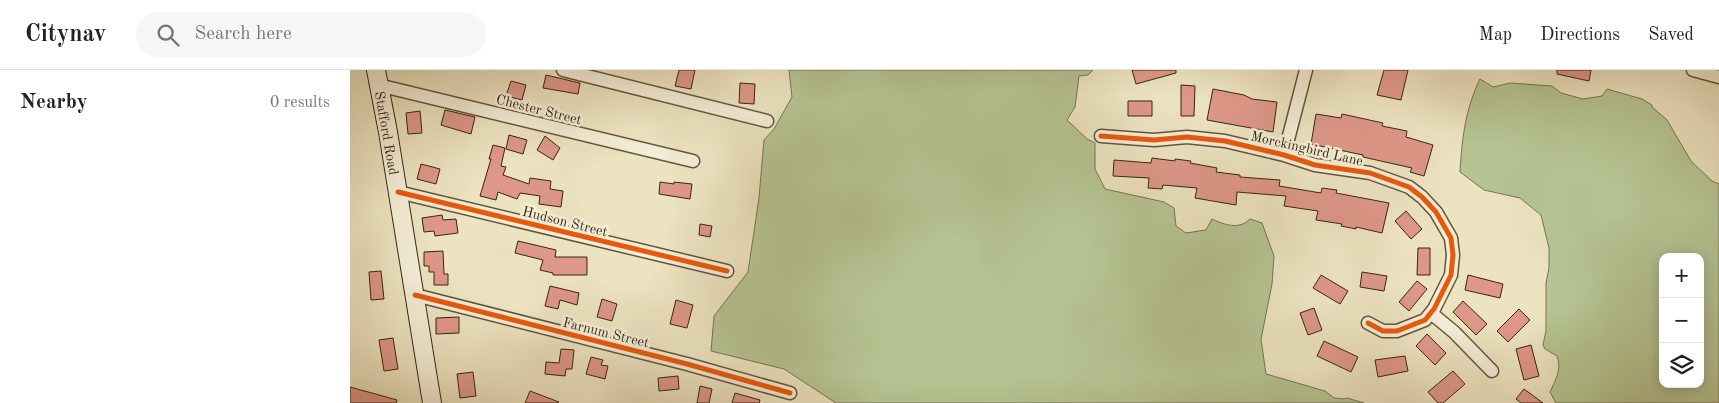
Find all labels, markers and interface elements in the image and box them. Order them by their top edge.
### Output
search box [136,12,486,57]
icon: search [154,21,182,49]
text: Citynav [25,23,106,47]
text: Search here [194,25,292,44]
text: Map [1479,26,1512,44]
text: Directions [1540,26,1620,44]
text: Saved [1648,26,1694,44]
street label: Stafford Road [372,90,400,176]
text: Nearby [20,92,88,113]
street label: Chester Street [495,93,583,127]
text: 0 results [270,95,330,111]
street label: Morckingbird Lane [1249,129,1364,169]
street label: Hudson Street [521,205,609,239]
map controls [1659,253,1704,388]
button: + [1659,253,1704,298]
button: − [1659,298,1704,343]
street label: Farnum Street [561,315,650,350]
button: layers [1659,343,1704,388]

